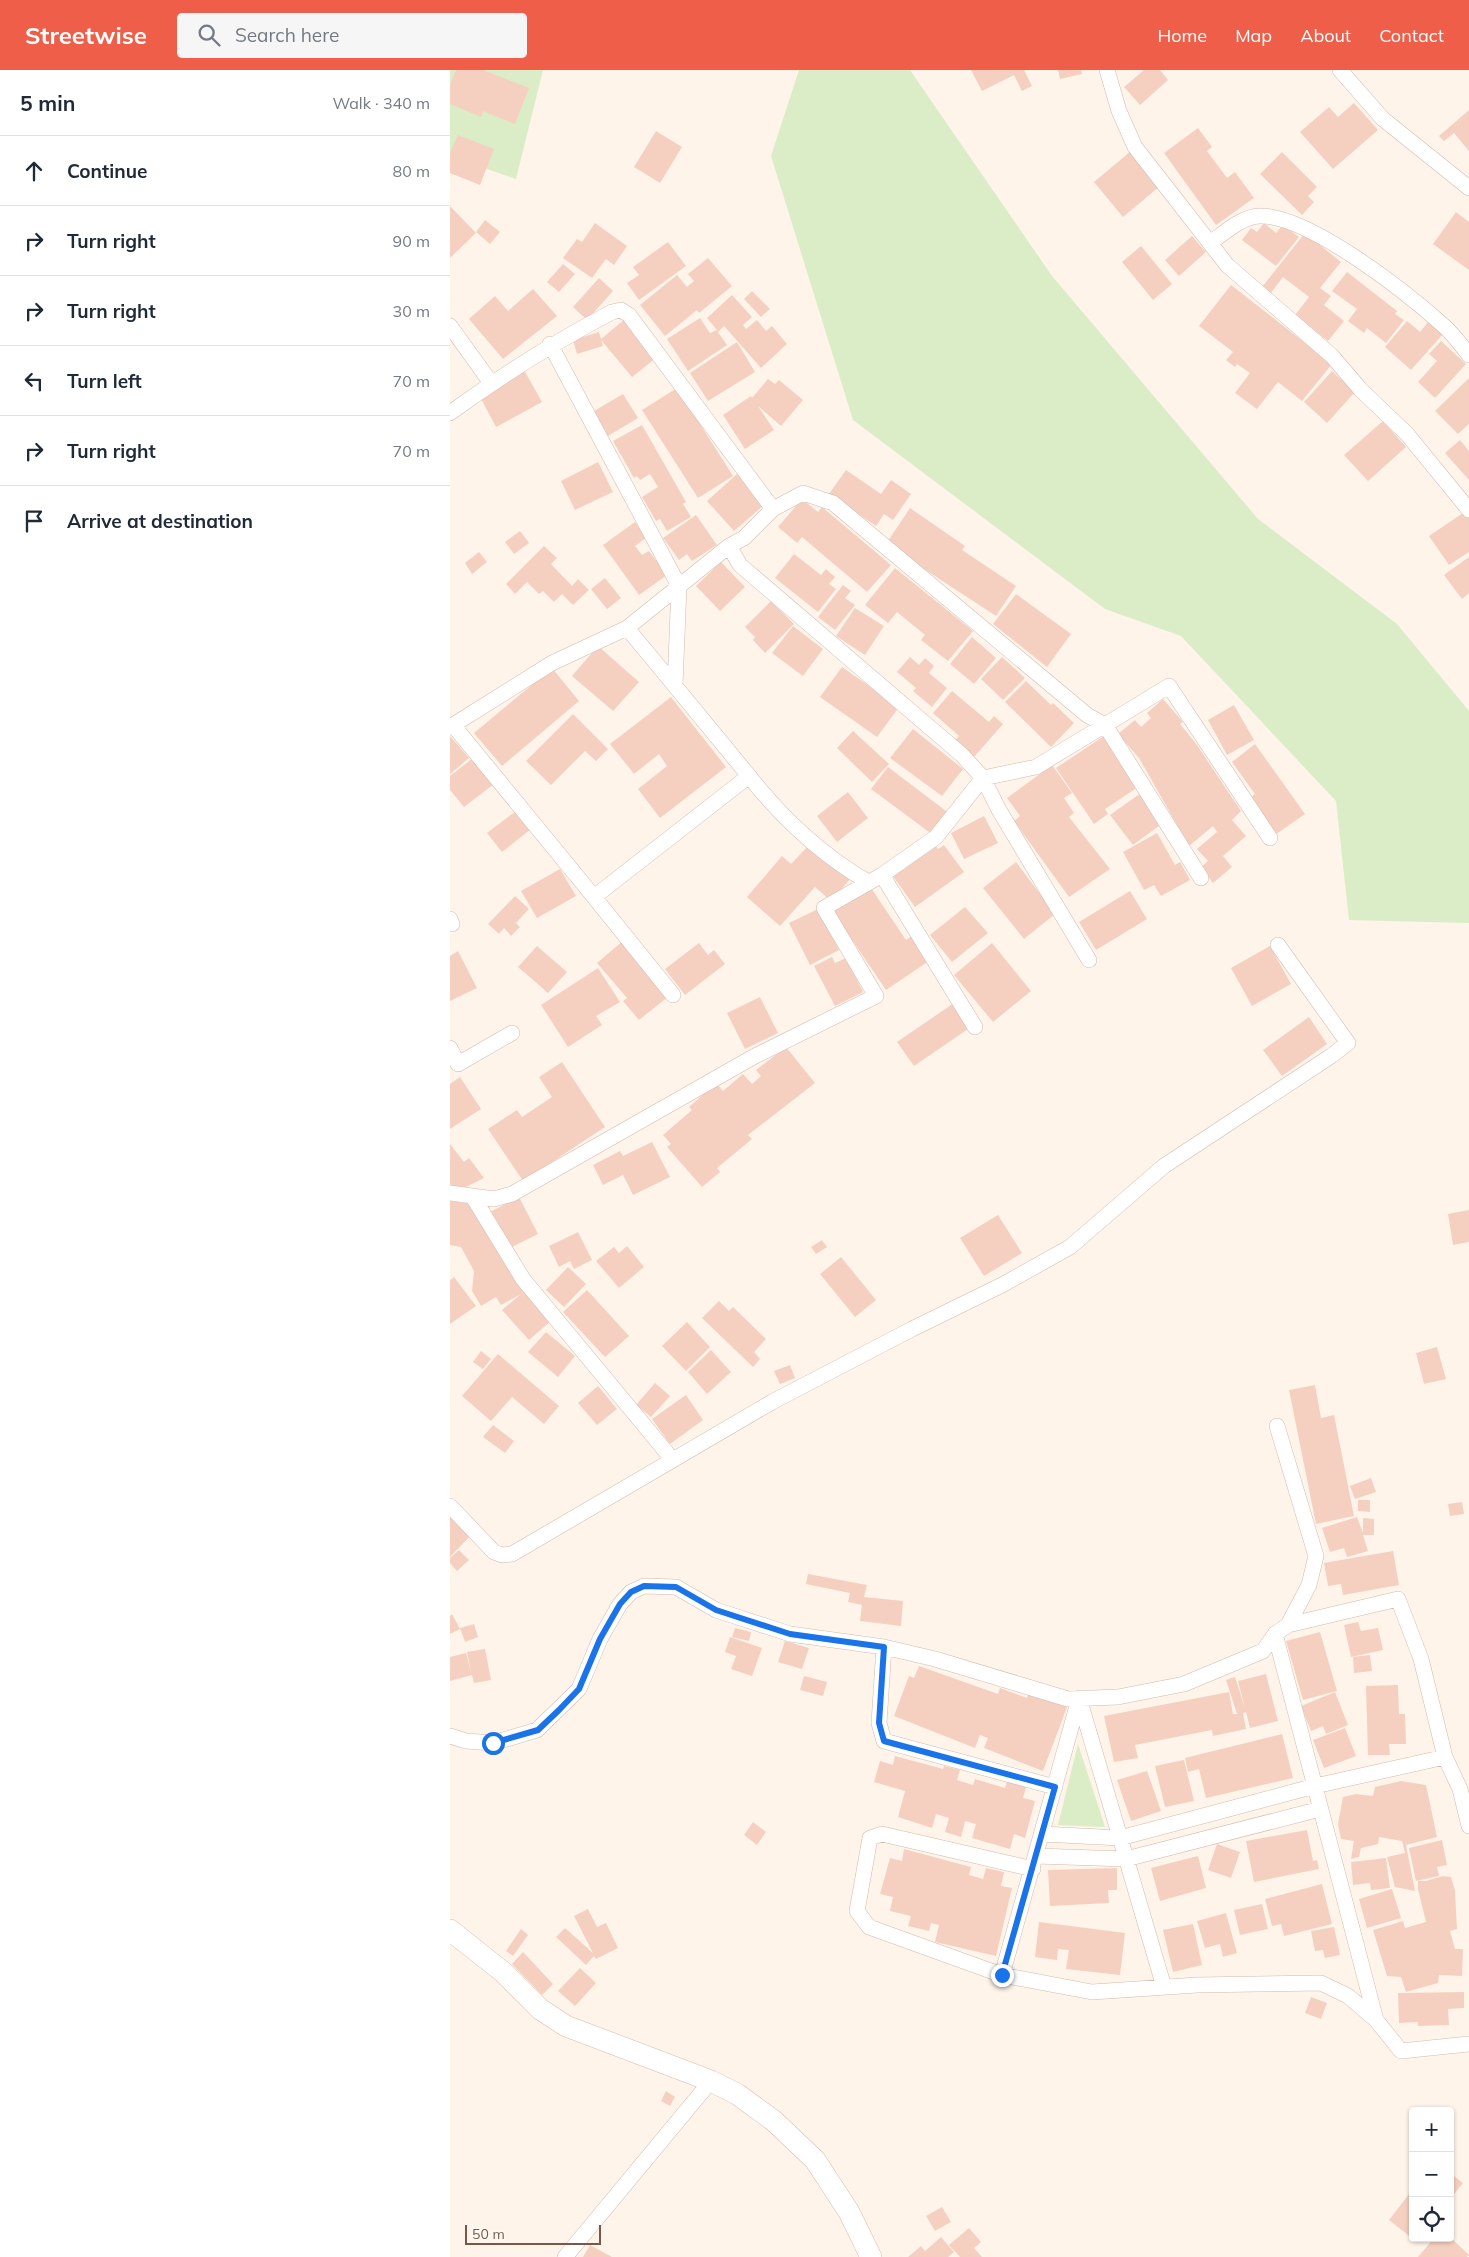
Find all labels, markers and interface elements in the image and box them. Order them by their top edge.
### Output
search box [177,13,527,58]
text: Streetwise [25,20,147,50]
icon: search [195,21,223,49]
text: Search here [235,23,339,47]
text: Home [1157,24,1207,47]
text: Map [1235,24,1272,47]
text: About [1300,24,1351,47]
text: Contact [1379,24,1444,47]
text: 5 min [20,90,75,116]
text: Walk · 340 m [332,93,430,113]
icon: ahead [20,157,48,185]
text: Continue [67,159,147,183]
text: 80 m [393,161,430,181]
icon: right [20,227,48,255]
text: Turn right [67,229,156,253]
text: 90 m [393,231,430,251]
icon: right [20,297,48,325]
text: Turn right [67,299,156,323]
text: 30 m [393,301,430,321]
icon: left [20,367,48,395]
text: Turn left [67,369,142,393]
text: 70 m [393,371,430,391]
icon: right [20,437,48,465]
text: Turn right [67,439,156,463]
text: 70 m [393,441,430,461]
icon: arrive [20,507,48,535]
text: Arrive at destination [67,509,253,533]
route start [482,1732,505,1755]
route end [991,1964,1014,1987]
map controls [1409,2107,1454,2242]
button: + [1409,2107,1454,2152]
button: − [1409,2152,1454,2197]
button: locate [1409,2197,1454,2242]
scale bar [465,2222,601,2245]
text: 50 m [472,2225,505,2243]

